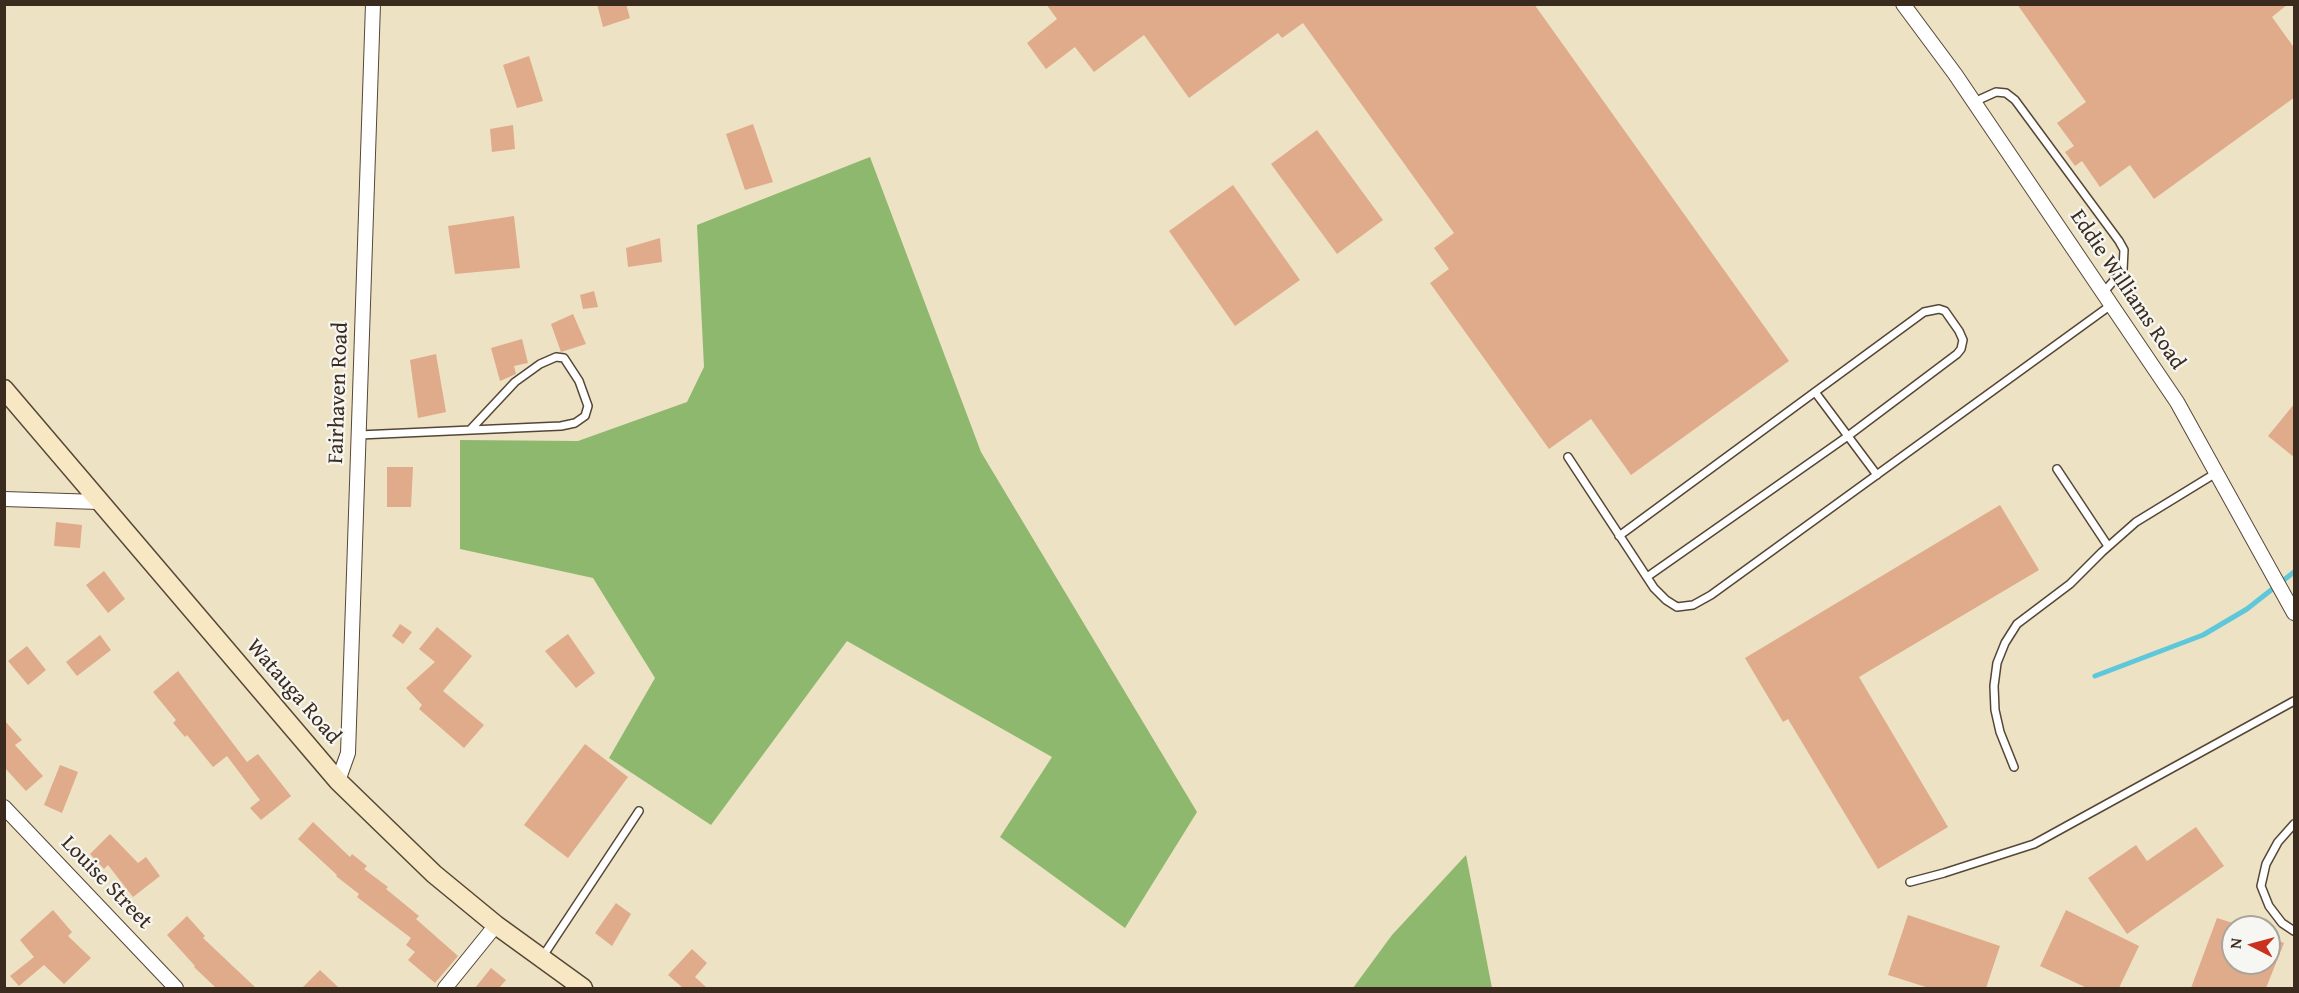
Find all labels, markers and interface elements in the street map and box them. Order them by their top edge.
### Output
street label: Eddie Williams Road [2064,205,2190,375]
street label: Fairhaven Road [323,322,355,464]
street label: Watauga Road [240,634,346,750]
street label: Louise Street [55,831,157,935]
north arrow [2221,915,2281,975]
text: N [2223,937,2248,950]

